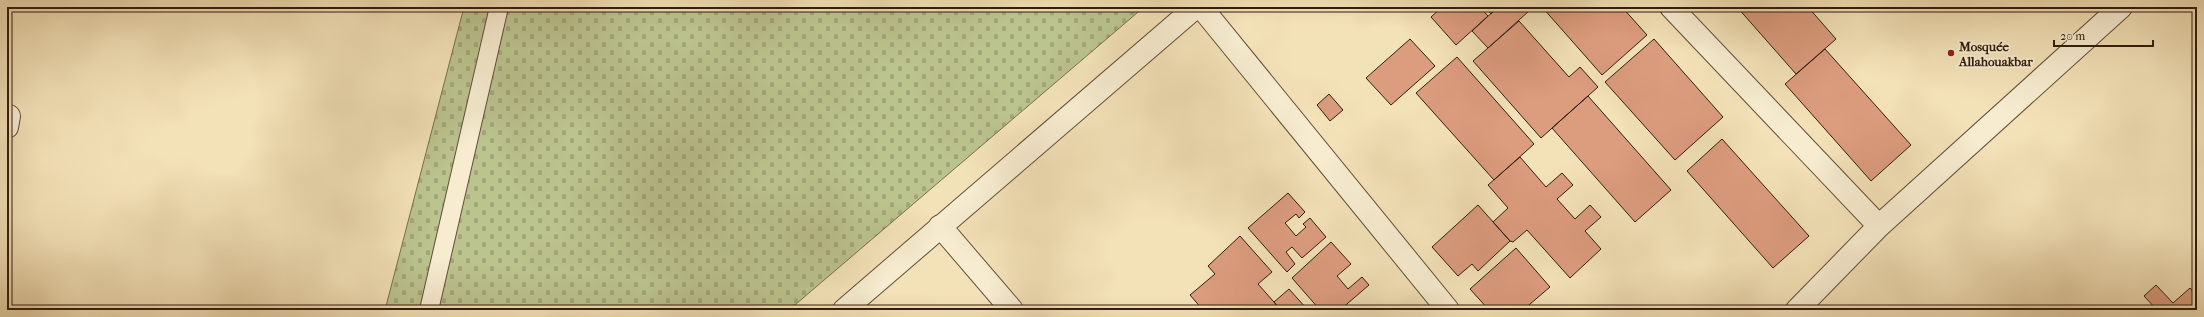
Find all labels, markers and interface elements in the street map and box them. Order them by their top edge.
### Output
scale bar [2054,22,2153,48]
text: 20 m [2060,29,2085,43]
place label: Mosquée Allahouakbar [1958,39,2033,69]
marker: Mosquée Allahouakbar [1946,48,1956,58]

